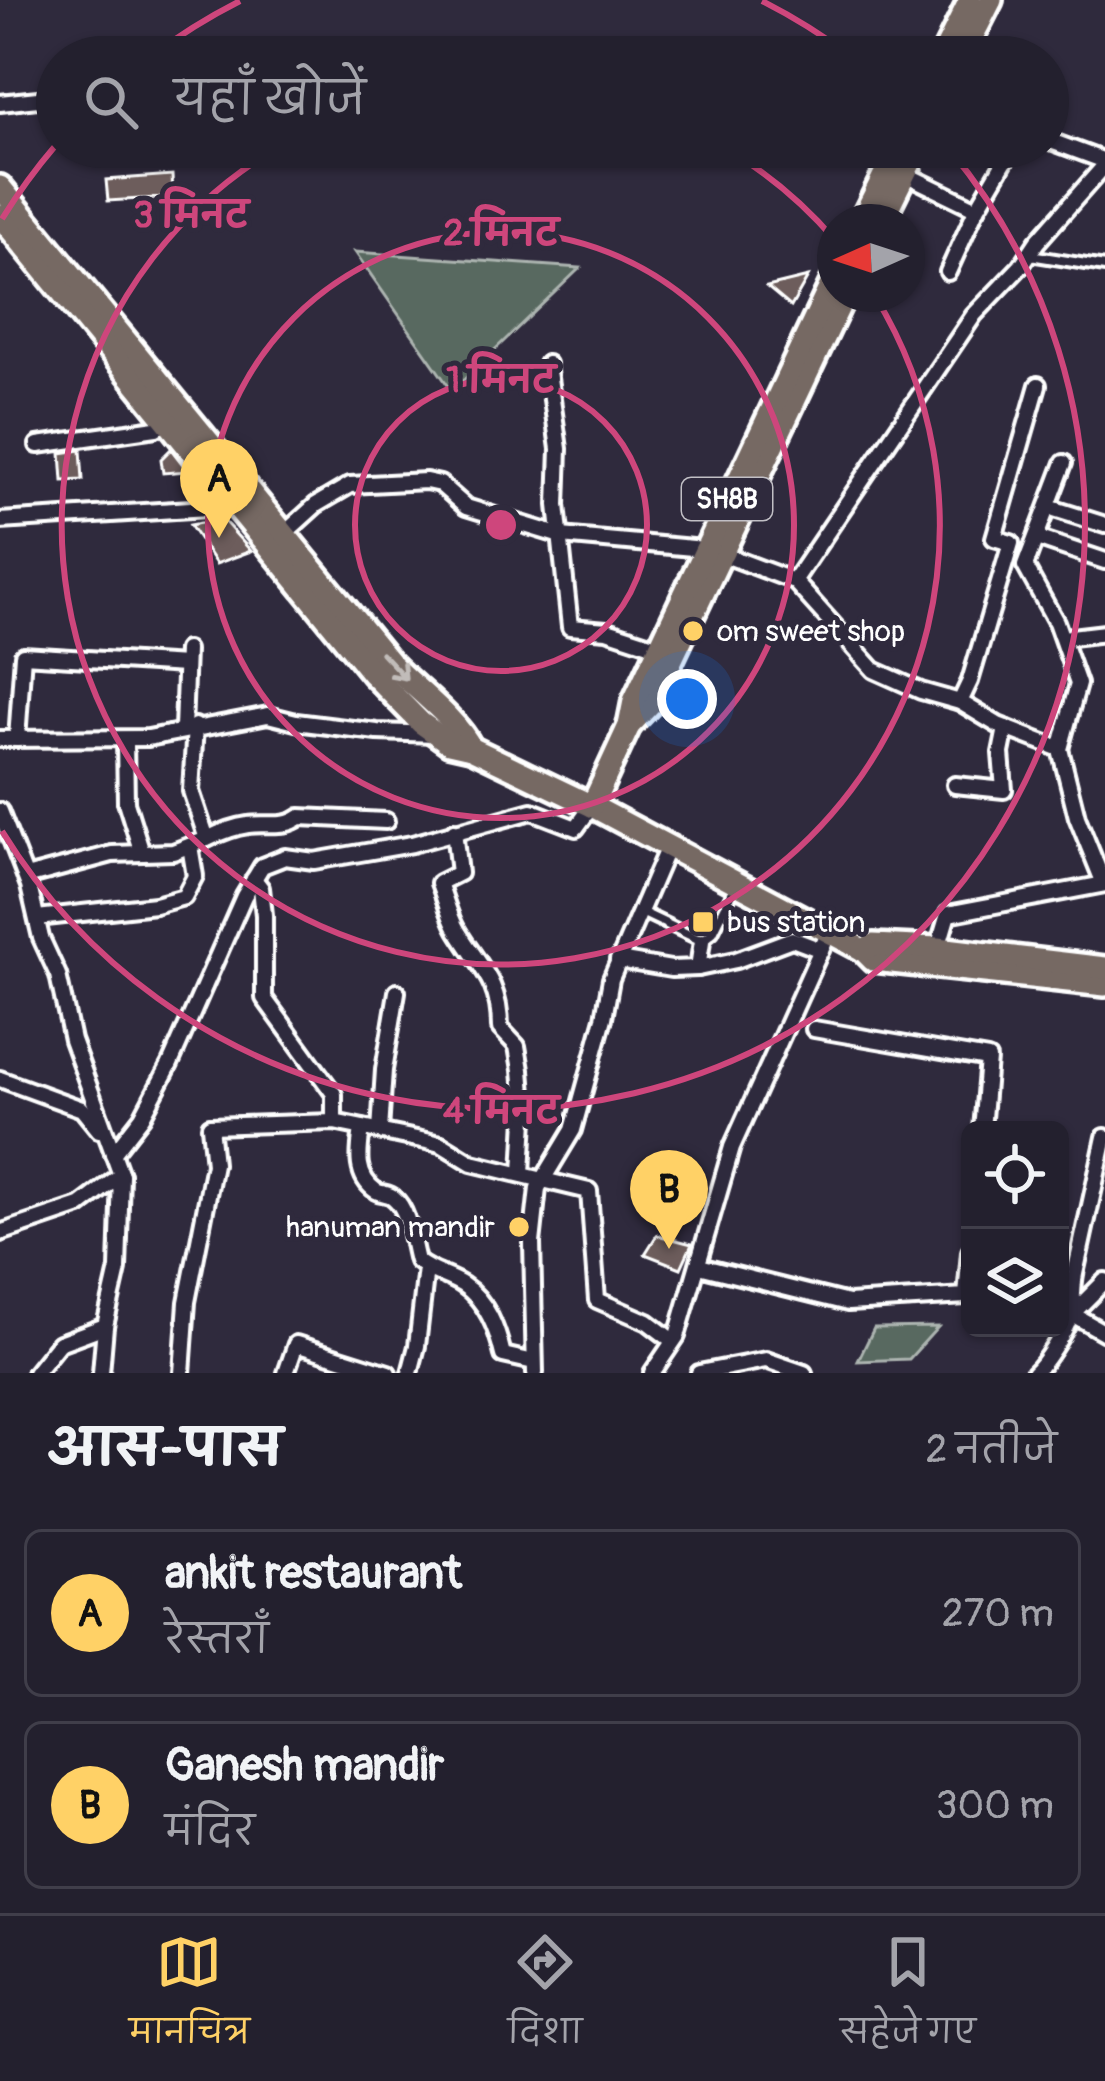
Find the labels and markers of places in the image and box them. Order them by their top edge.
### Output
pin: A [180,439,258,538]
centre of rings [480,504,522,546]
place label: om sweet shop [717,613,905,650]
marker: om sweet shop [680,618,706,644]
place label: bus station [727,904,866,941]
marker: bus station [690,909,716,935]
pin: B [630,1150,708,1249]
place label: hanuman mandir [286,1209,495,1246]
marker: hanuman mandir [506,1214,532,1240]

